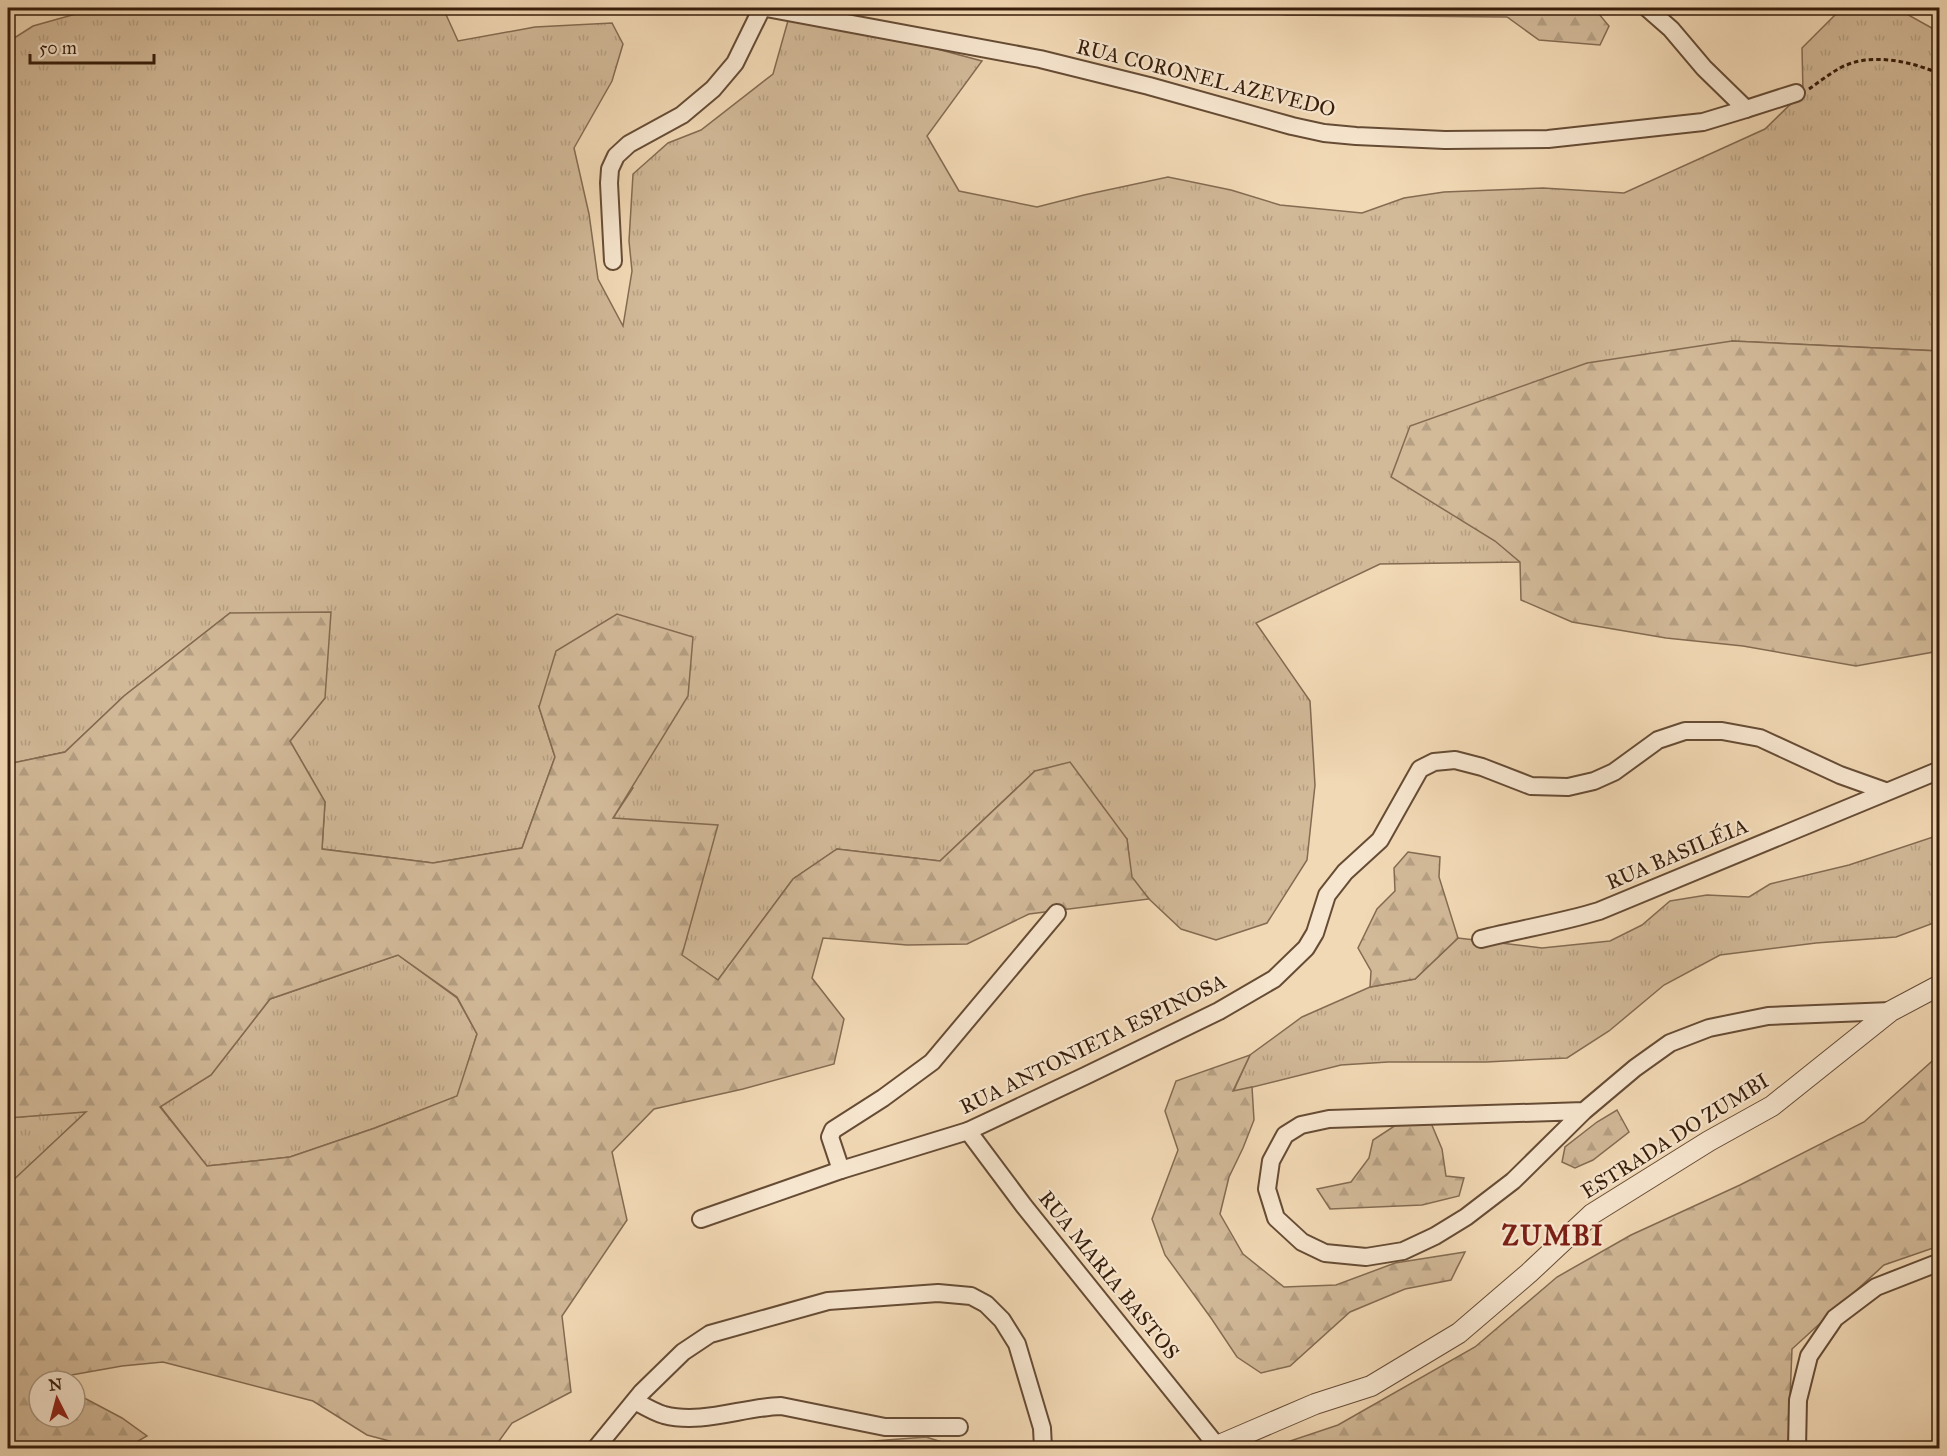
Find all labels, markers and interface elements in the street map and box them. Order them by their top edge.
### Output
scale bar [30,27,154,65]
street label: RUA CORONEL AZEVEDO [1074,33,1338,123]
text: 50 m [39,37,77,59]
street label: RUA BASILÉIA [1602,812,1752,896]
street label: RUA ANTONIETA ESPINOSA [956,968,1230,1120]
street label: ESTRADA DO ZUMBI [1576,1068,1774,1204]
street label: RUA MARIA BASTOS [1033,1185,1185,1365]
district label: ZUMBI [1502,1219,1604,1252]
north arrow [27,1369,87,1429]
text: N [48,1374,64,1395]

